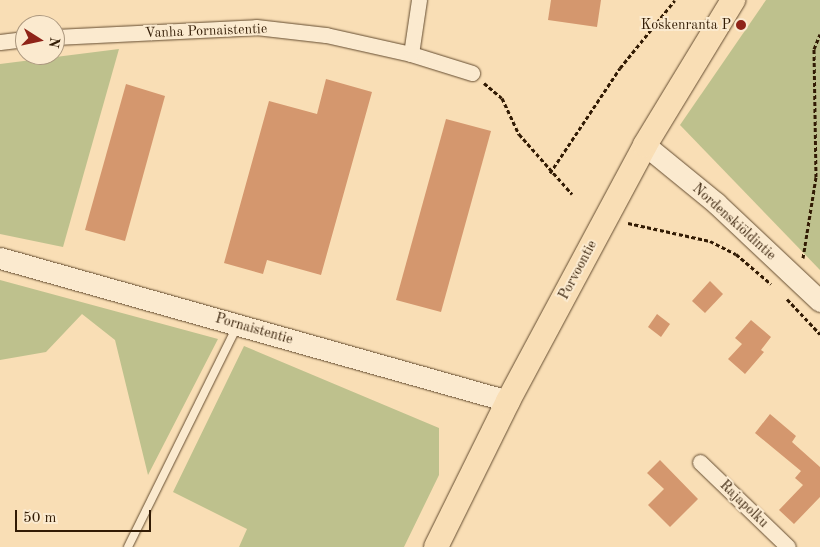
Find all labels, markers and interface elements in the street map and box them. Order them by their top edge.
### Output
north arrow [15,15,65,65]
place label: Koskenranta P [641,17,731,33]
marker: Koskenranta P [735,19,747,31]
street label: Vanha Pornaistentie [145,20,267,42]
text: N [46,36,62,49]
street label: Nordenskiöldintie [689,180,779,264]
street label: Porvoontie [555,237,601,303]
street label: Pornaistentie [213,310,295,348]
street label: Rajapolku [716,477,772,531]
scale bar [18,500,154,532]
text: 50 m [23,511,57,526]

